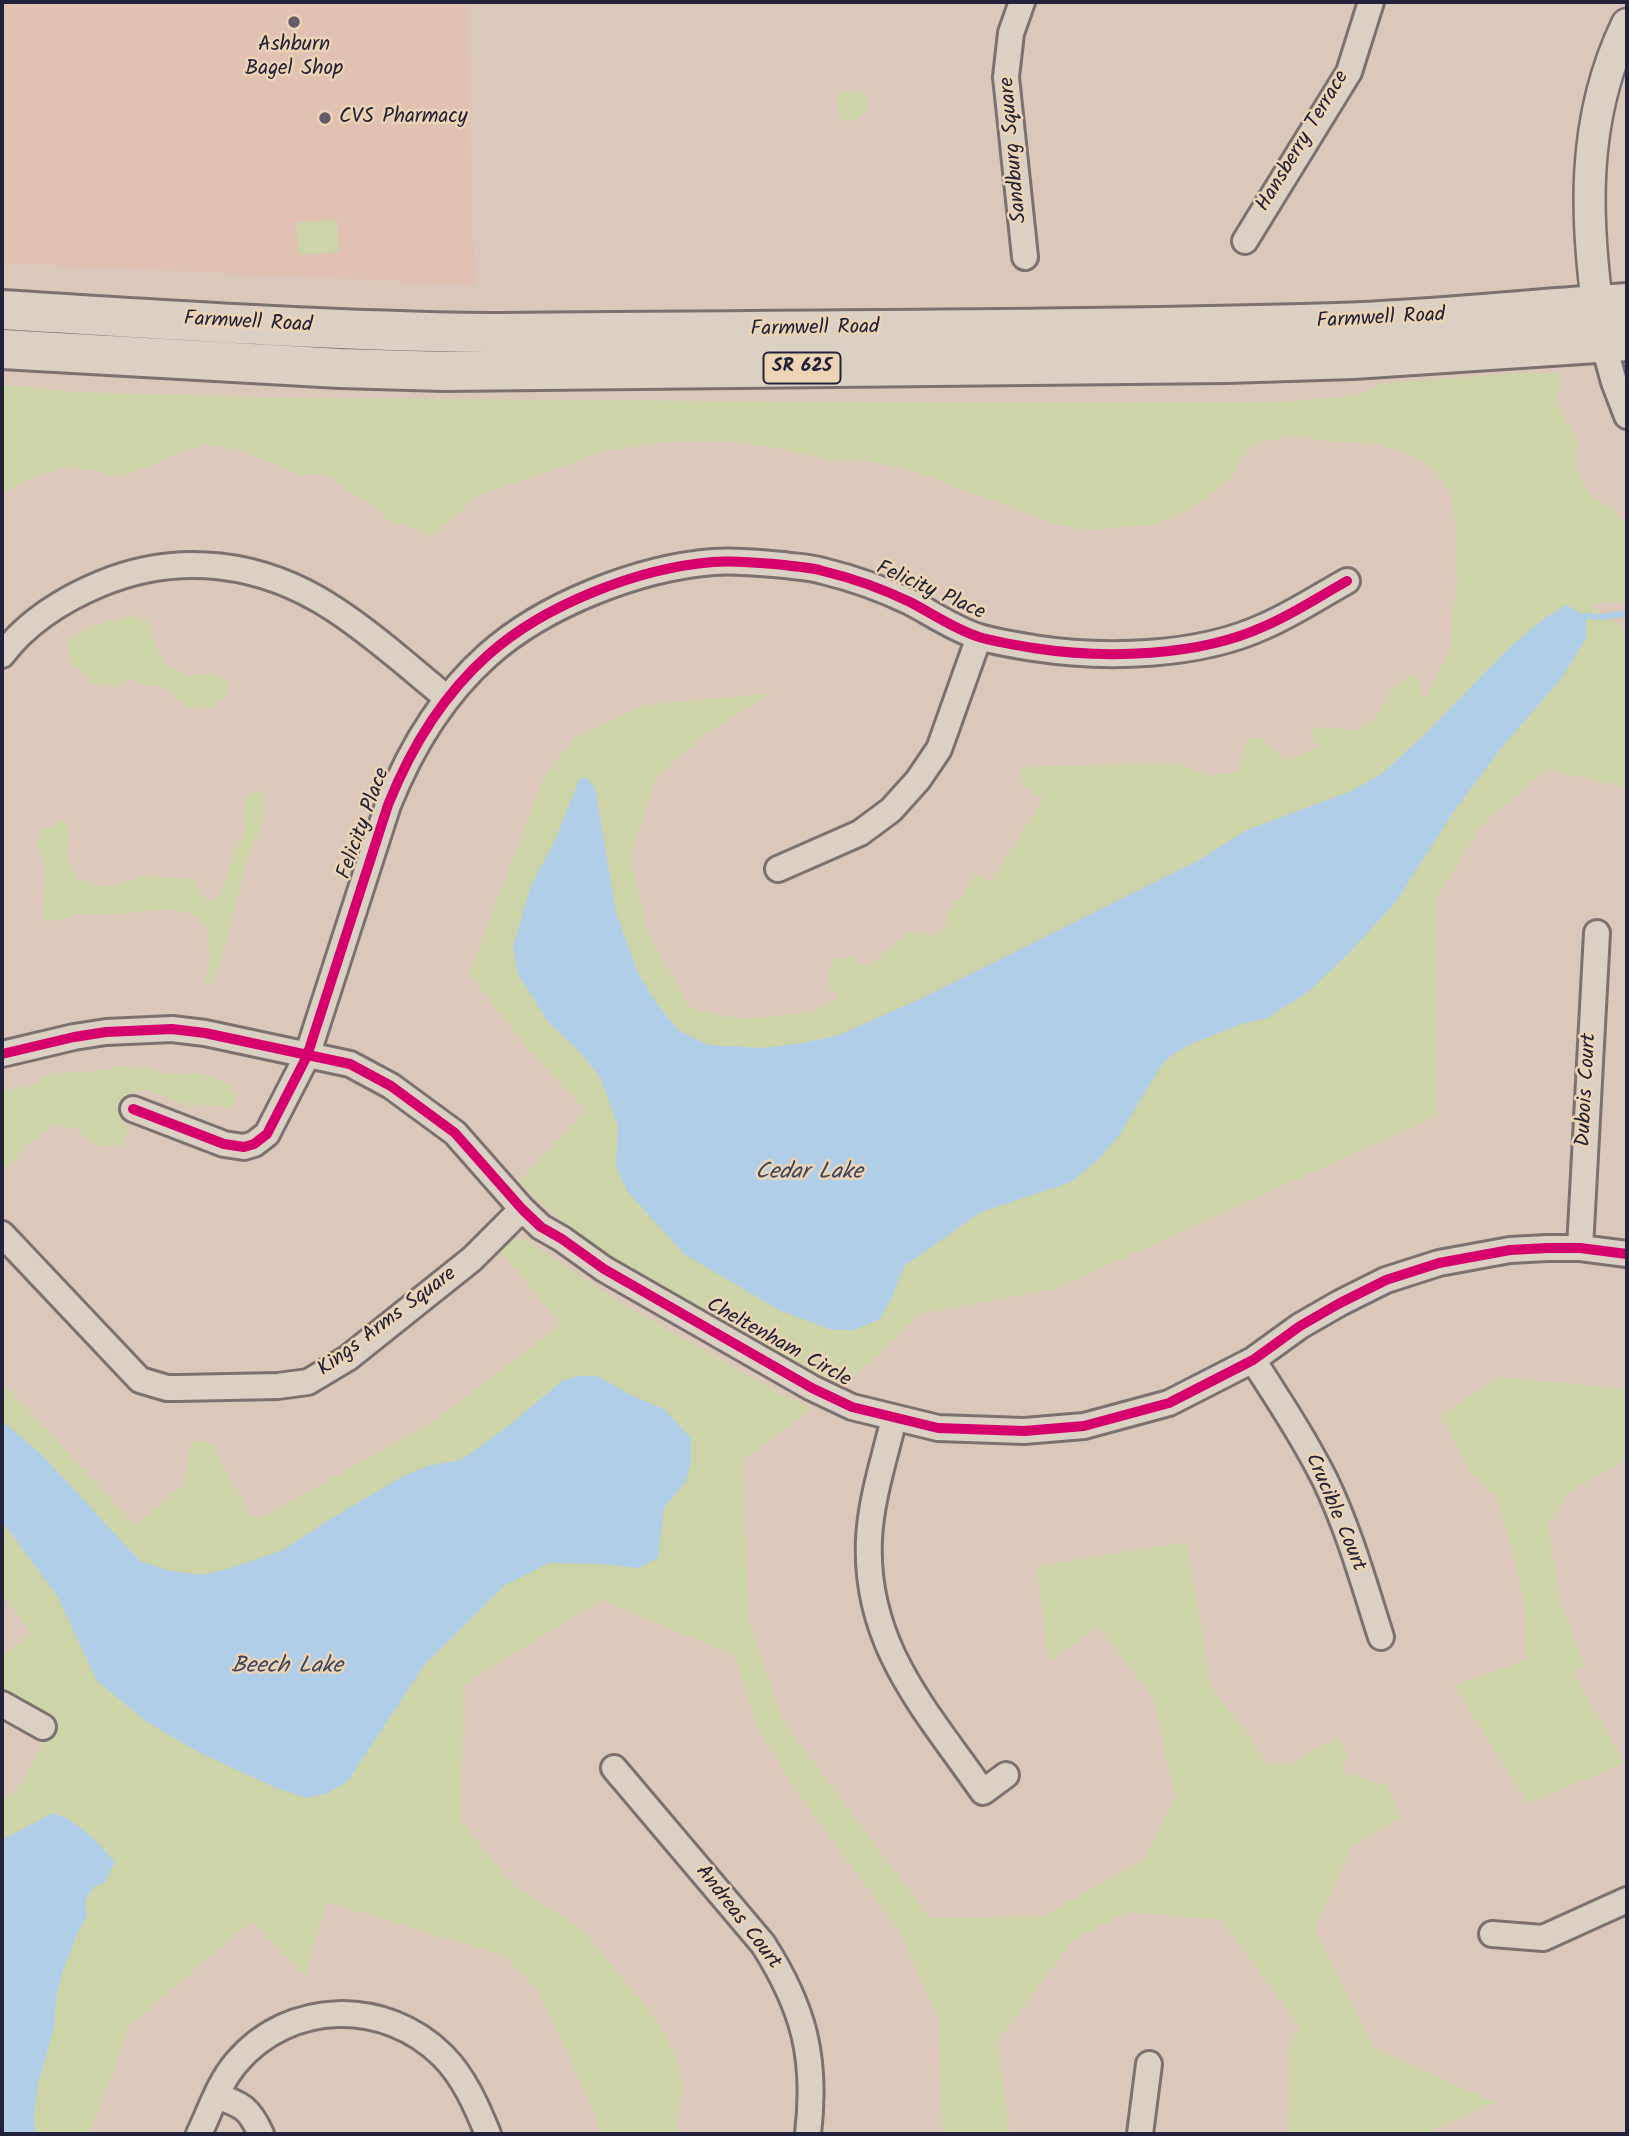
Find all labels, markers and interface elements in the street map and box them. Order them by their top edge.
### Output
marker: Ashburn Bagel Shop [286,14,302,30]
place label: Ashburn Bagel Shop [245,33,343,83]
street label: Hansberry Terrace [1252,67,1356,217]
street label: Sandburg Square [996,76,1034,224]
place label: CVS Pharmacy [339,105,468,131]
marker: CVS Pharmacy [317,110,333,126]
street label: Farmwell Road [1316,304,1446,336]
street label: Farmwell Road [183,308,313,340]
street label: Farmwell Road [750,316,880,344]
road number: SR 625 [764,352,840,384]
street label: Felicity Place [872,557,988,627]
street label: Felicity Place [333,765,397,883]
street label: Dubois Court [1572,1033,1604,1147]
water label: Cedar Lake [755,1160,863,1188]
street label: Kings Arms Square [314,1263,462,1383]
street label: Cheltenham Circle [701,1294,855,1394]
street label: Crucible Court [1298,1450,1370,1576]
water label: Beech Lake [231,1654,343,1682]
street label: Andreas Court [688,1861,786,1975]

